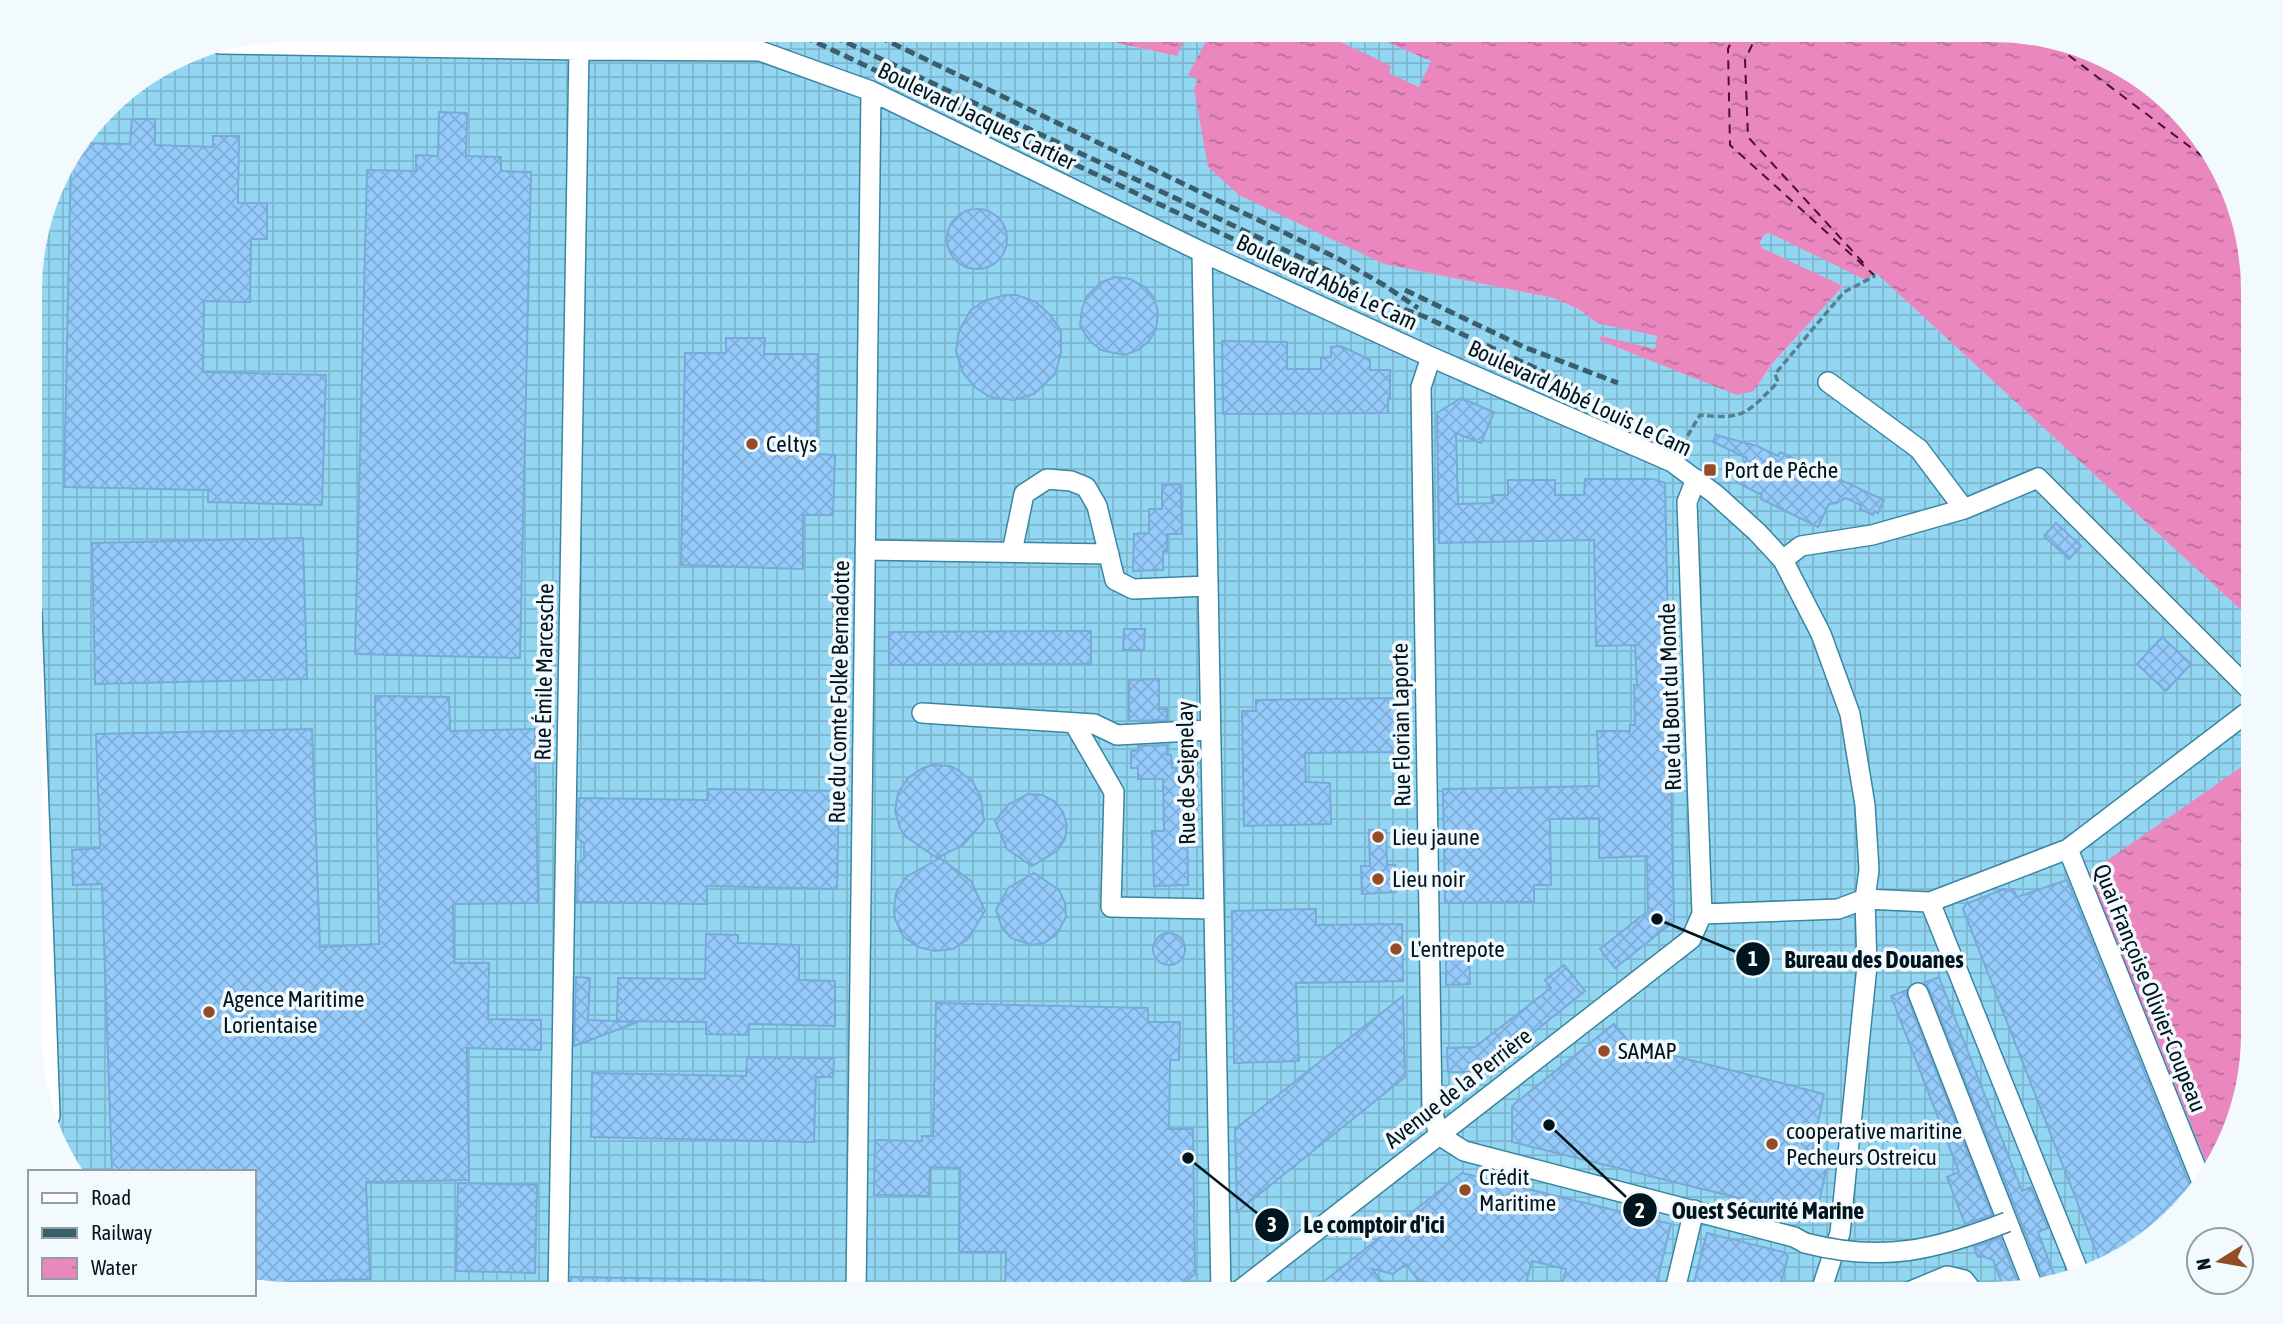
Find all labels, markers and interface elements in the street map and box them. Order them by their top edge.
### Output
street label: Boulevard Jacques Cartier [874,57,1081,176]
street label: Boulevard Abbé Le Cam [1232,229,1422,335]
street label: Boulevard Abbé Louis Le Cam [1464,335,1696,461]
place label: Celtys [766,431,817,457]
marker: Celtys [744,436,760,452]
place label: Port de Pêche [1724,457,1838,483]
marker: Port de Pêche [1702,462,1718,478]
street label: Rue du Comte Folke Bernadotte [824,560,854,824]
street label: Rue Émile Marcesche [529,583,559,761]
street label: Rue du Bout du Monde [1654,603,1686,791]
street label: Rue Florian Laporte [1387,643,1415,807]
street label: Rue de Seignelay [1172,701,1200,845]
place label: Lieu jaune [1392,824,1480,850]
marker: Lieu jaune [1370,829,1386,845]
street label: Quai Françoise Olivier-Coupeau [2088,860,2212,1116]
place label: Lieu noir [1392,866,1466,892]
marker: Lieu noir [1370,871,1386,887]
place label: L'entrepote [1410,936,1505,962]
callout: Bureau des Douanes [1736,937,1978,982]
marker: L'entrepote [1388,941,1404,957]
text: 1 [1748,946,1758,970]
text: Bureau des Douanes [1784,946,1964,973]
place label: Agence Maritime Lorientaise [223,986,365,1038]
marker: Agence Maritime Lorientaise [201,1004,217,1020]
street label: Avenue de la Perrière [1379,1023,1537,1153]
place label: SAMAP [1618,1038,1677,1064]
marker: SAMAP [1596,1043,1612,1059]
place label: cooperative maritine Pecheurs Ostreicu [1786,1118,1962,1170]
marker: cooperative maritine Pecheurs Ostreicu [1764,1136,1780,1152]
place label: Crédit Maritime [1479,1164,1556,1216]
legend [28,1170,256,1296]
marker: Crédit Maritime [1457,1182,1473,1198]
text: Road [91,1185,131,1209]
callout: Ouest Sécurité Marine [1623,1188,1878,1233]
text: Ouest Sécurité Marine [1672,1197,1864,1224]
text: 2 [1635,1198,1645,1222]
callout: Le comptoir d'ici [1255,1203,1459,1248]
text: Le comptoir d'ici [1303,1211,1445,1238]
text: 3 [1267,1212,1277,1236]
text: Railway [91,1220,153,1244]
north arrow [2185,1226,2255,1296]
text: Water [91,1255,138,1279]
text: N [2191,1257,2215,1272]

